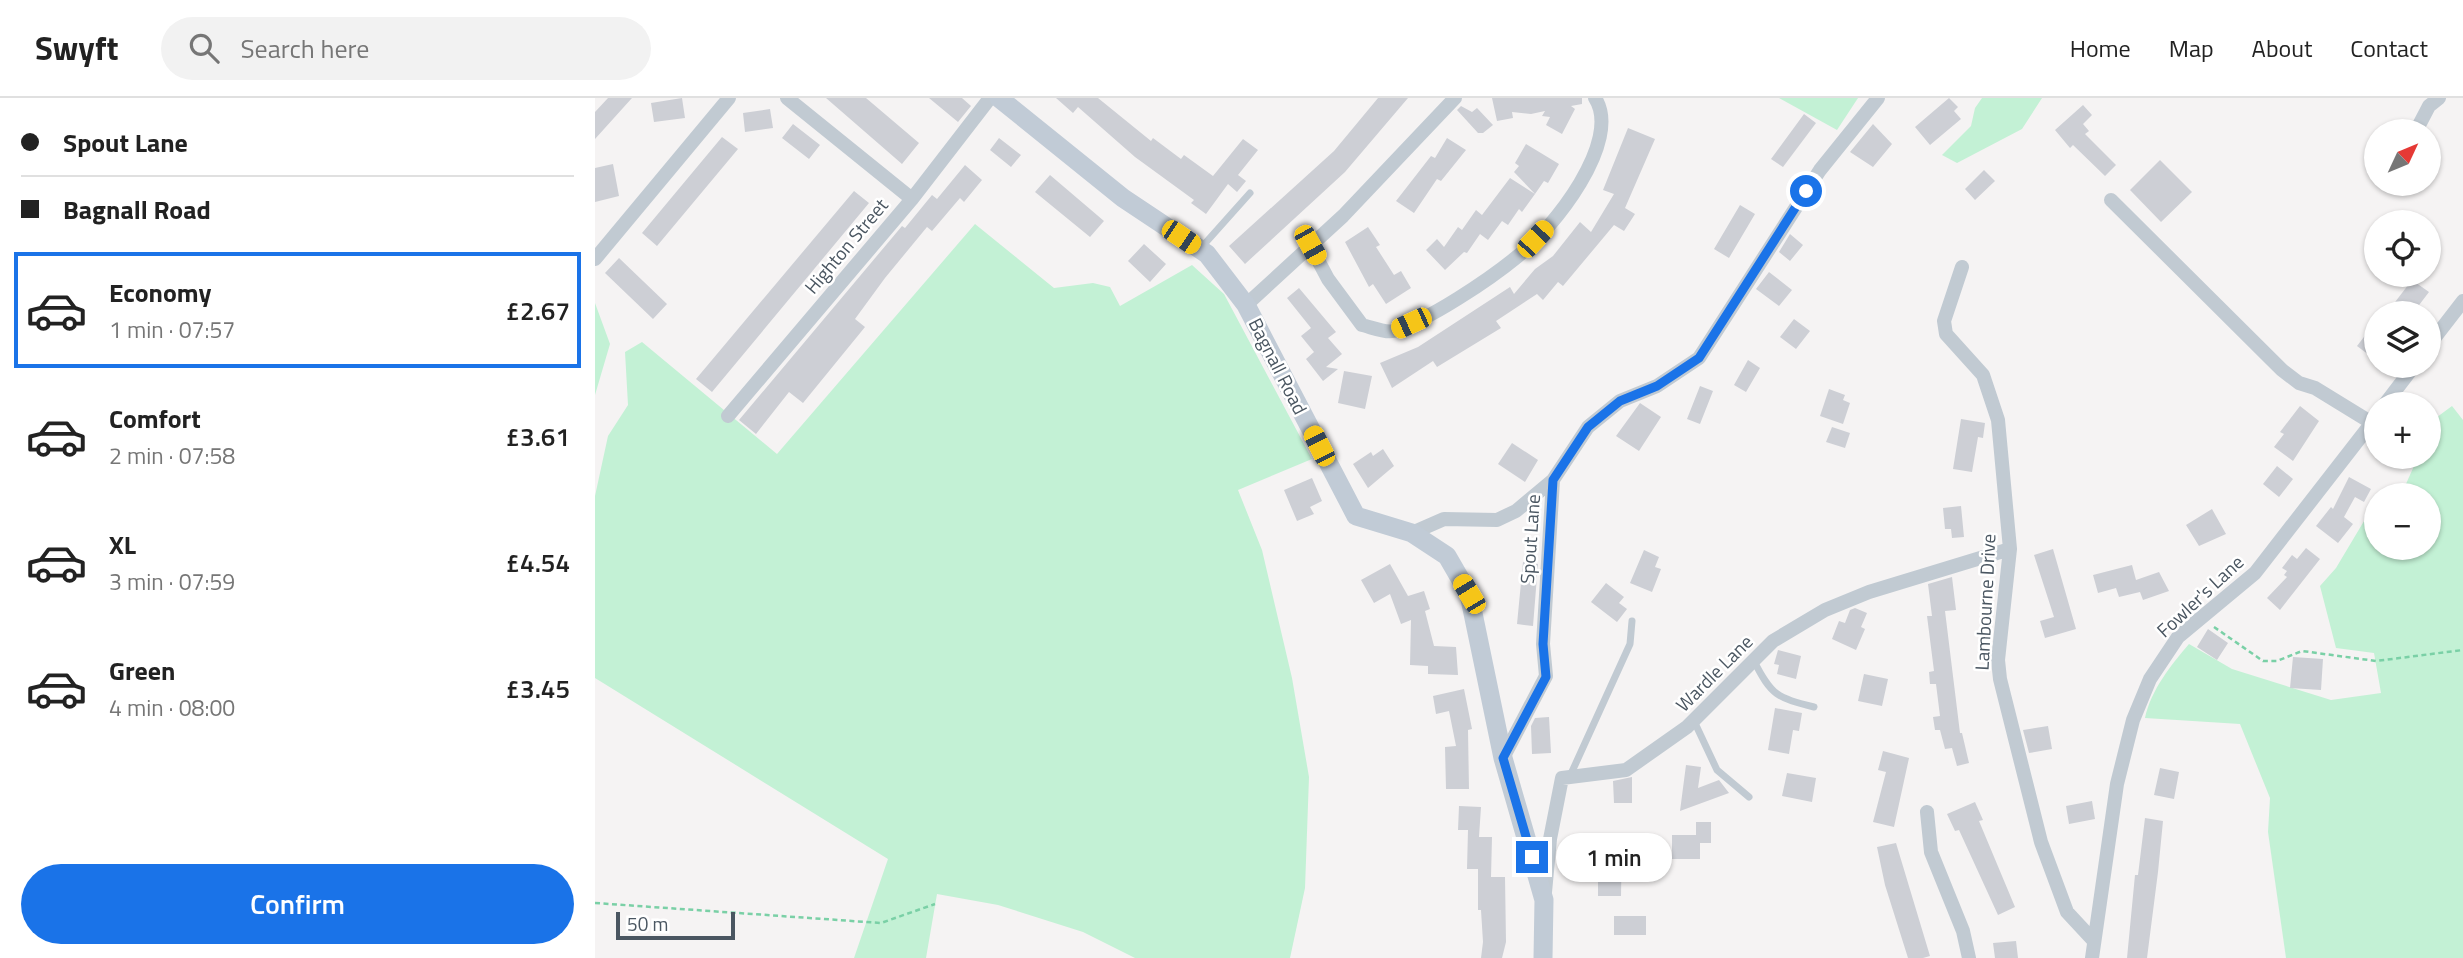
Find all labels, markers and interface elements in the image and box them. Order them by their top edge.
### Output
search box [161,17,651,80]
text: Swyft [35,23,119,73]
icon: search [185,29,223,67]
text: Search here [241,29,369,68]
text: Home [2070,30,2131,66]
text: Map [2169,30,2214,66]
text: About [2252,30,2312,66]
text: Contact [2350,30,2428,66]
north arrow [2364,119,2441,196]
map controls [2364,119,2441,560]
text: Spout Lane [63,123,188,162]
route start [1790,175,1822,207]
text: Bagnall Road [63,190,211,229]
street label: Highton Street [797,191,895,300]
button: locate [2364,210,2441,287]
car [1513,216,1558,262]
car [1158,217,1205,257]
car [1291,222,1330,268]
text: Economy [109,273,211,312]
icon: car [25,279,88,342]
text: £2.67 [506,291,570,330]
button: layers [2364,301,2441,378]
car [1388,305,1435,341]
text: 1 min · 07:57 [109,312,235,347]
street label: Bagnall Road [1242,312,1315,419]
button: + [2364,392,2441,469]
text: Comfort [109,399,201,438]
icon: car [25,405,88,468]
text: £3.61 [506,417,570,456]
car [1301,423,1338,469]
text: 2 min · 07:58 [109,438,235,473]
button: − [2364,483,2441,560]
street label: Spout Lane [1512,493,1547,585]
text: XL [109,525,136,564]
icon: car [25,531,88,594]
street label: Lambourne Drive [1966,533,2003,671]
text: £4.54 [506,543,570,582]
street label: Fowler's Lane [2150,548,2250,644]
text: 3 min · 07:59 [109,564,235,599]
car [1450,571,1489,617]
street label: Wardle Lane [1668,627,1759,718]
text: Green [109,651,175,690]
icon: car [25,657,88,720]
text: £3.45 [506,669,570,708]
text: 4 min · 08:00 [109,690,235,725]
callout: 1 min [1557,832,1672,882]
text: 1 min [1586,840,1642,875]
route end [1516,841,1548,873]
button: Confirm [21,864,574,944]
scale bar [616,909,735,941]
text: 50 m [627,909,668,938]

